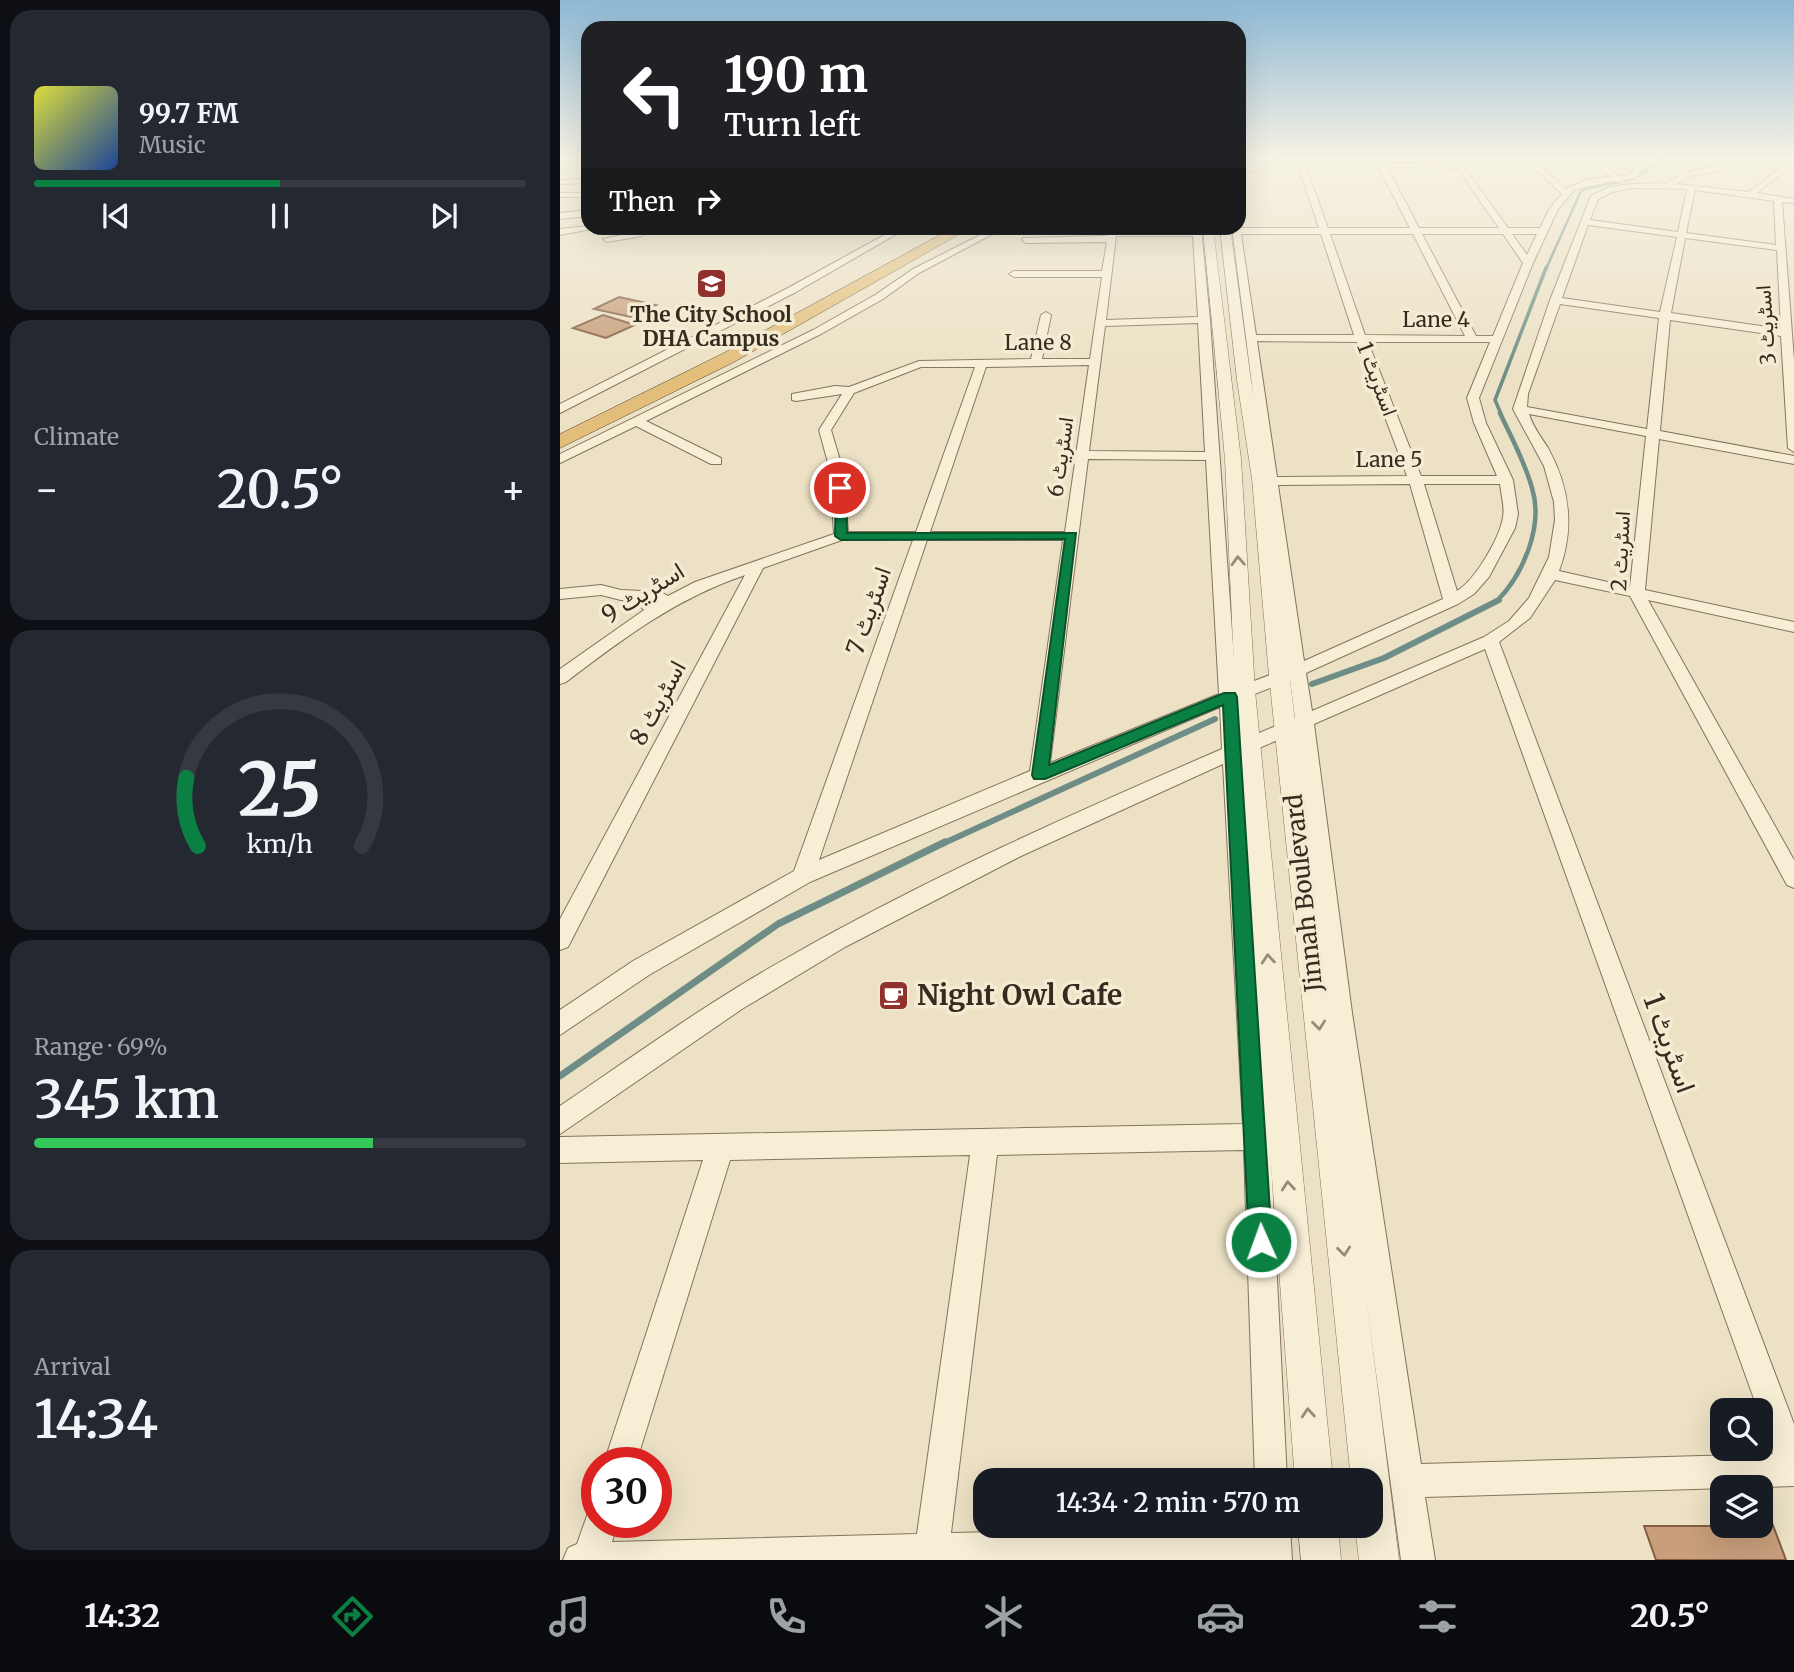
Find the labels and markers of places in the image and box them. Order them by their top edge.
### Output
school or university icon: The City School DHA Campus [694,266,728,300]
place label: The City School DHA Campus [630,301,792,352]
pin [810,458,870,518]
place label: Night Owl Cafe [917,977,1122,1013]
cafe icon: Night Owl Cafe [877,978,911,1012]

